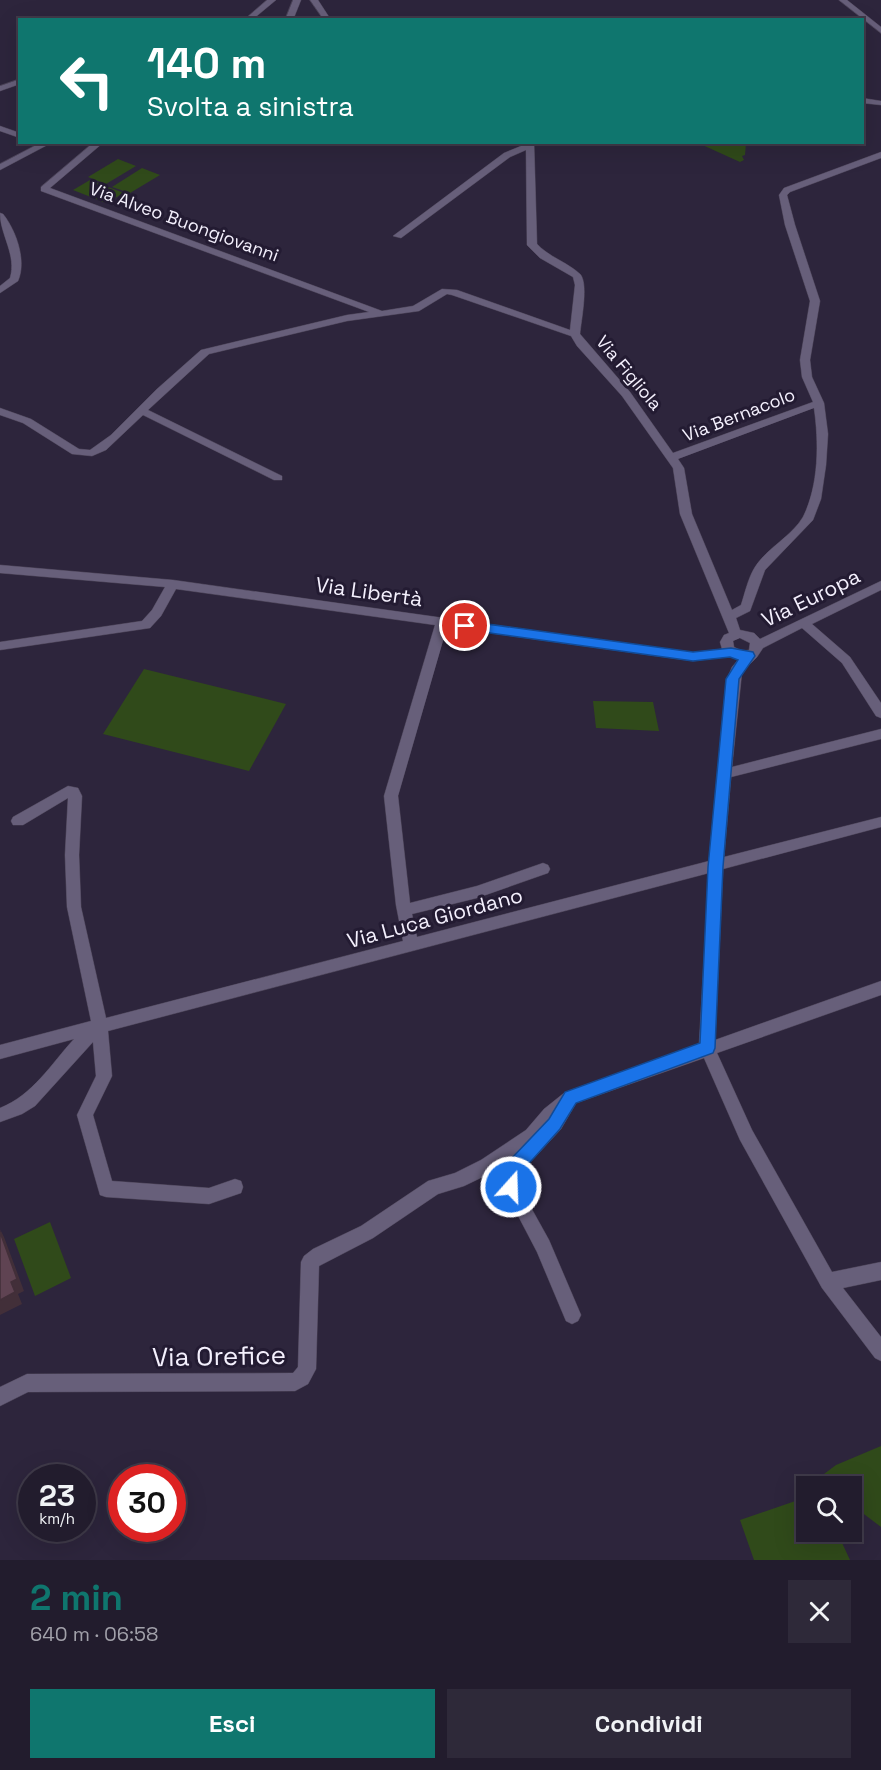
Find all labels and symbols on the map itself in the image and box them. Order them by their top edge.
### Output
street label: Via Alveo Buongiovanni [86,177,282,267]
street label: Via Figliola [591,330,667,415]
street label: Via Bernacolo [679,383,798,446]
street label: Via Europa [757,562,865,633]
street label: Via Libertà [314,571,424,612]
pin [439,600,490,651]
street label: Via Luca Giordano [344,881,526,954]
position arrow [479,1155,543,1219]
street label: Via Orefice [152,1338,286,1374]
speed limit sign: 30 [108,1464,186,1542]

